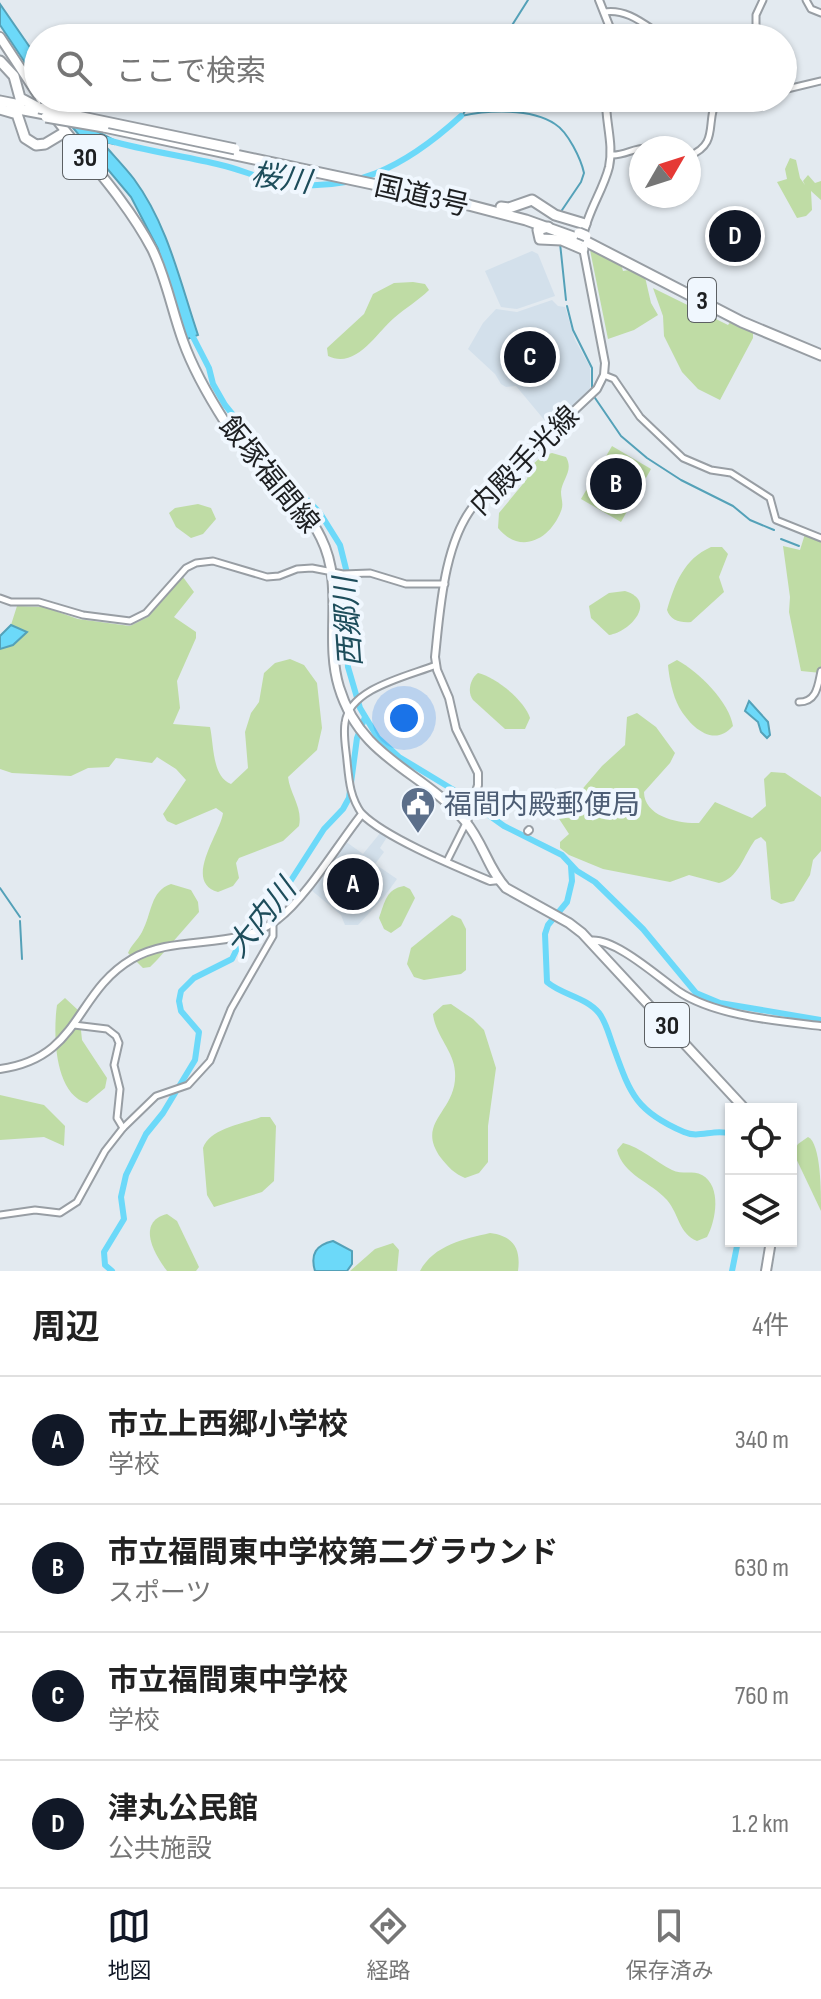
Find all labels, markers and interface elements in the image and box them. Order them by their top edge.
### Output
search box [24,24,797,112]
icon: search [52,46,96,90]
text: ここで検索 [116,54,266,90]
road number: 30 [63,135,107,179]
north arrow [629,136,701,208]
water label: 桜川 [249,157,316,201]
street label: 国道3号 [371,170,472,223]
pin: D [709,206,761,266]
road number: 3 [688,278,716,322]
pin: C [504,327,556,387]
street label: 内殿手光線 [464,400,586,522]
street label: 飯塚福間線 [212,410,326,540]
pin: B [590,454,642,514]
water label: 西郷川 [328,573,370,668]
your location [384,698,424,738]
public building icon: 福間内殿郵便局 [399,785,437,835]
place label: 福間内殿郵便局 [444,789,640,822]
pin: A [327,854,379,914]
water label: 大内川 [219,870,306,965]
road number: 30 [645,1003,689,1047]
map controls [725,1103,797,1247]
button: locate [725,1103,797,1175]
button: layers [725,1175,797,1247]
text: 周辺 [32,1307,100,1348]
text: 4件 [752,1311,789,1342]
text: 市立上西郷小学校 [108,1407,348,1443]
text: A [52,1425,64,1456]
text: 340 m [735,1425,789,1456]
text: 学校 [108,1450,160,1481]
text: 市立福間東中学校第二グラウンド [108,1535,558,1571]
text: B [52,1553,64,1584]
text: 630 m [734,1553,789,1584]
text: スポーツ [108,1578,211,1609]
text: 市立福間東中学校 [108,1663,348,1699]
text: C [51,1681,65,1712]
text: 760 m [735,1681,789,1712]
text: 学校 [108,1706,160,1737]
text: 津丸公民館 [108,1791,258,1827]
text: D [51,1809,65,1840]
text: 1.2 km [732,1809,789,1840]
text: 公共施設 [108,1834,212,1865]
tab: 地図 [107,1904,152,1985]
tab: 経路 [366,1904,411,1985]
tab: 保存済み [625,1904,714,1985]

